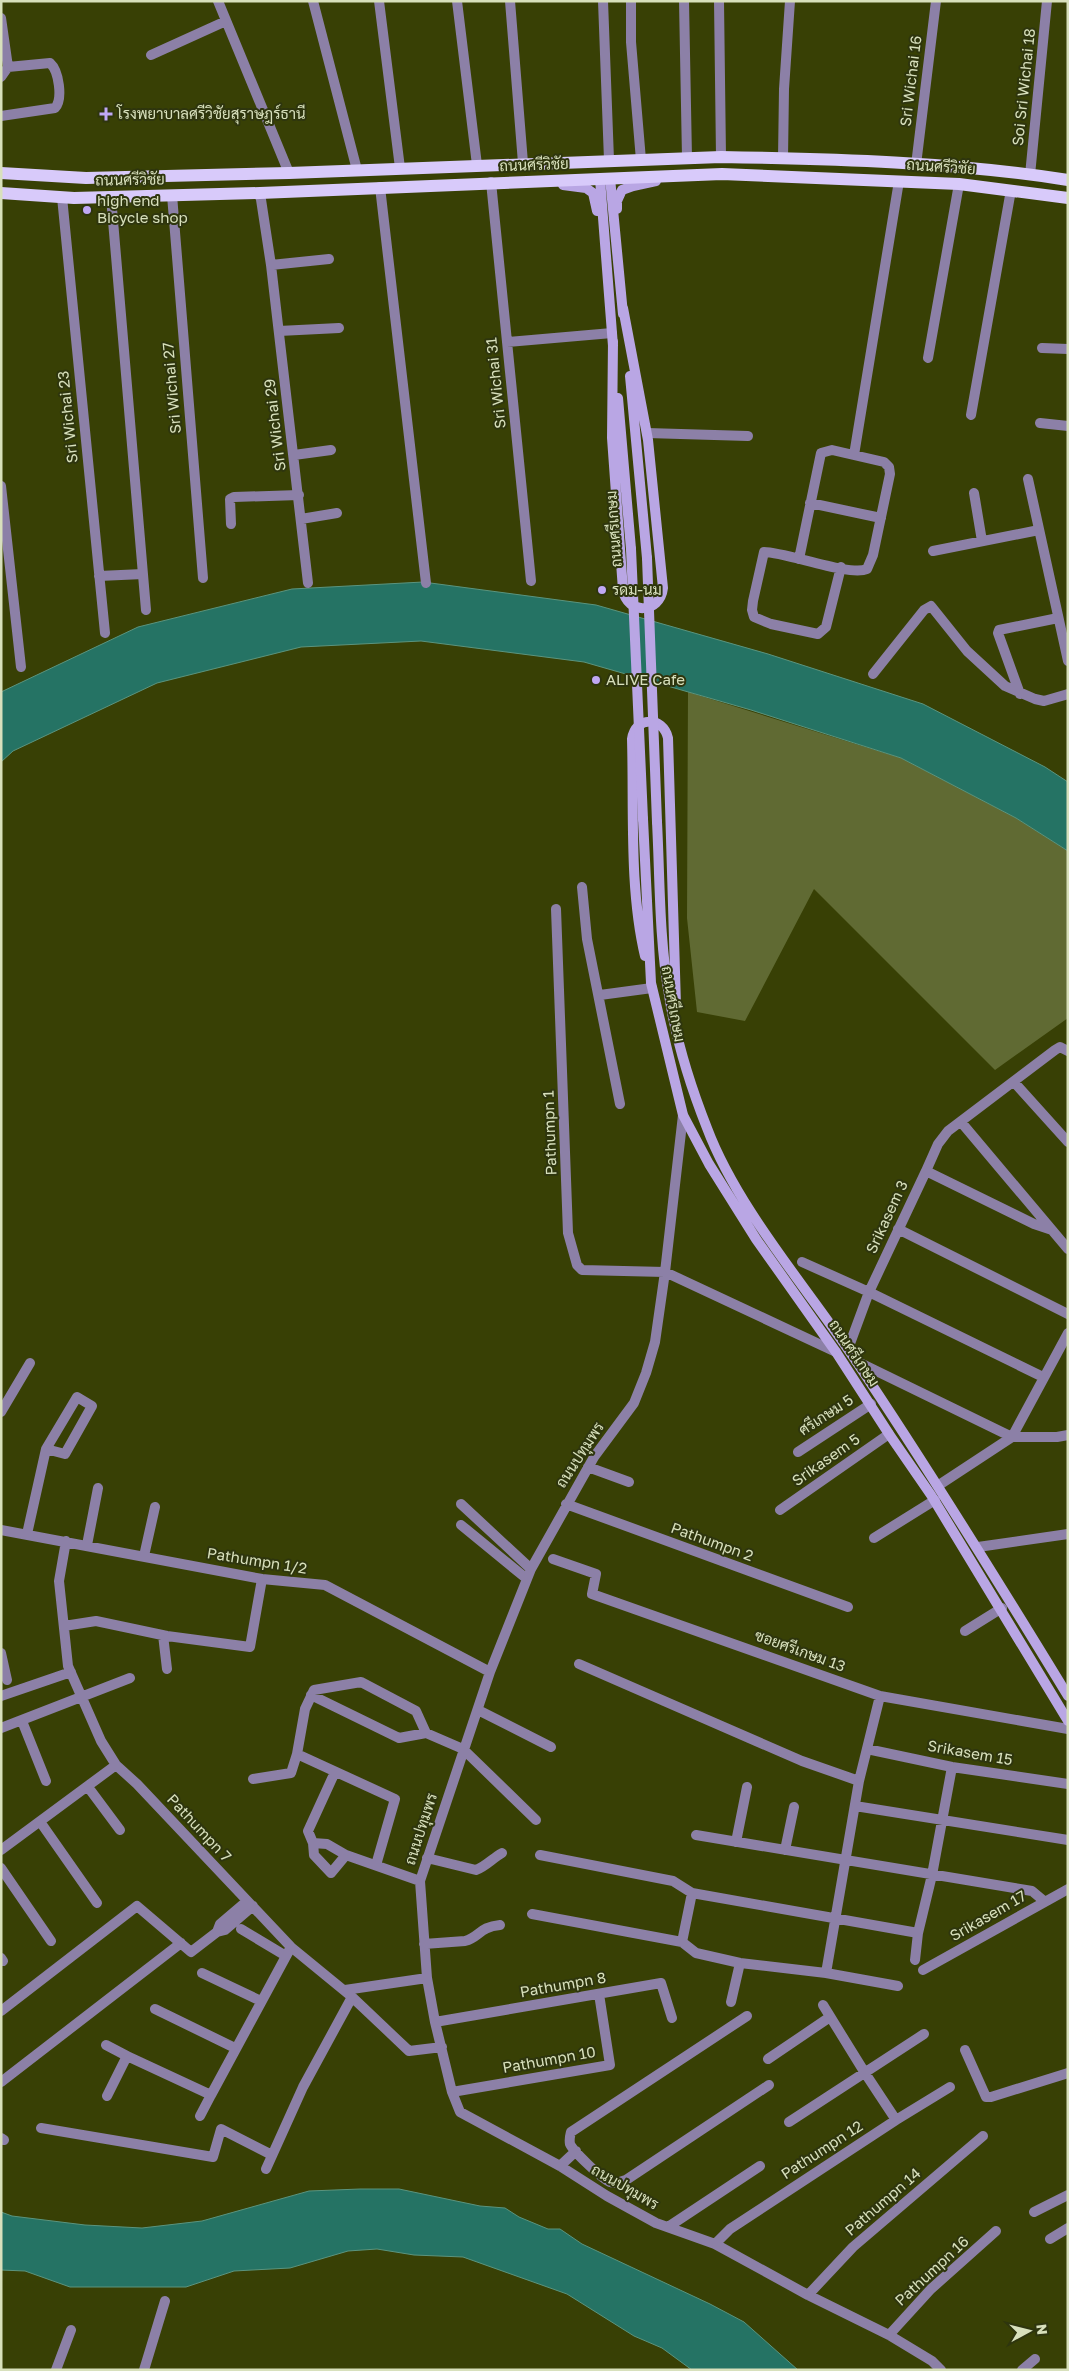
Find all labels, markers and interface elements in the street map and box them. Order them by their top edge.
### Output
street label: Soi Sri Wichai 18 [1008,27,1038,147]
street label: Sri Wichai 16 [895,34,925,127]
place label: โรงพยาบาลศรีวิชัยสุราษฎร์ธานี [116,104,306,125]
marker: โรงพยาบาลศรีวิชัยสุราษฎร์ธานี [99,107,113,121]
street label: ถนนศรีวิชัย [499,154,569,174]
street label: ถนนศรีวิชัย [906,155,976,177]
street label: ถนนศรีวิชัย [95,169,165,189]
place label: high end Bicycle shop [97,191,188,226]
marker: high end Bicycle shop [81,204,93,216]
street label: Sri Wichai 31 [481,337,509,429]
street label: Sri Wichai 27 [158,341,184,435]
street label: Sri Wichai 23 [53,370,81,464]
street label: Sri Wichai 29 [259,378,289,472]
street label: ถนนศรีเกษม [601,490,625,568]
place label: รดม-นม [612,580,662,598]
marker: รดม-นม [596,584,608,596]
place label: ALIVE Cafe [606,670,685,688]
marker: ALIVE Cafe [590,674,602,686]
street label: ถนนศรีเกษม [658,964,690,1043]
street label: Pathumpn 1 [539,1090,559,1176]
street label: Srikasem 3 [861,1177,911,1256]
street label: ถนนศรีเกษม [826,1316,884,1389]
street label: ศรีเกษม 5 [795,1390,856,1438]
street label: ถนนปทุมพร [551,1418,610,1492]
street label: Srikasem 5 [788,1429,863,1489]
street label: Pathumpn 2 [669,1518,756,1564]
street label: Pathumpn 1/2 [206,1543,308,1577]
street label: ซอยศรีเกษม 13 [752,1625,848,1675]
street label: Srikasem 15 [926,1736,1014,1768]
street label: Pathumpn 7 [164,1790,236,1865]
street label: ถนนปทุมพร [400,1790,443,1868]
street label: Srikasem 17 [946,1886,1029,1944]
street label: Pathumpn 8 [518,1968,607,2000]
street label: Pathumpn 10 [501,2042,597,2076]
street label: Pathumpn 12 [777,2116,866,2182]
street label: ถนนปทุมพร [587,2160,662,2215]
street label: Pathumpn 14 [841,2164,924,2239]
street label: Pathumpn 16 [891,2232,972,2309]
north arrow [1004,2306,1054,2356]
text: N [1033,2323,1051,2336]

